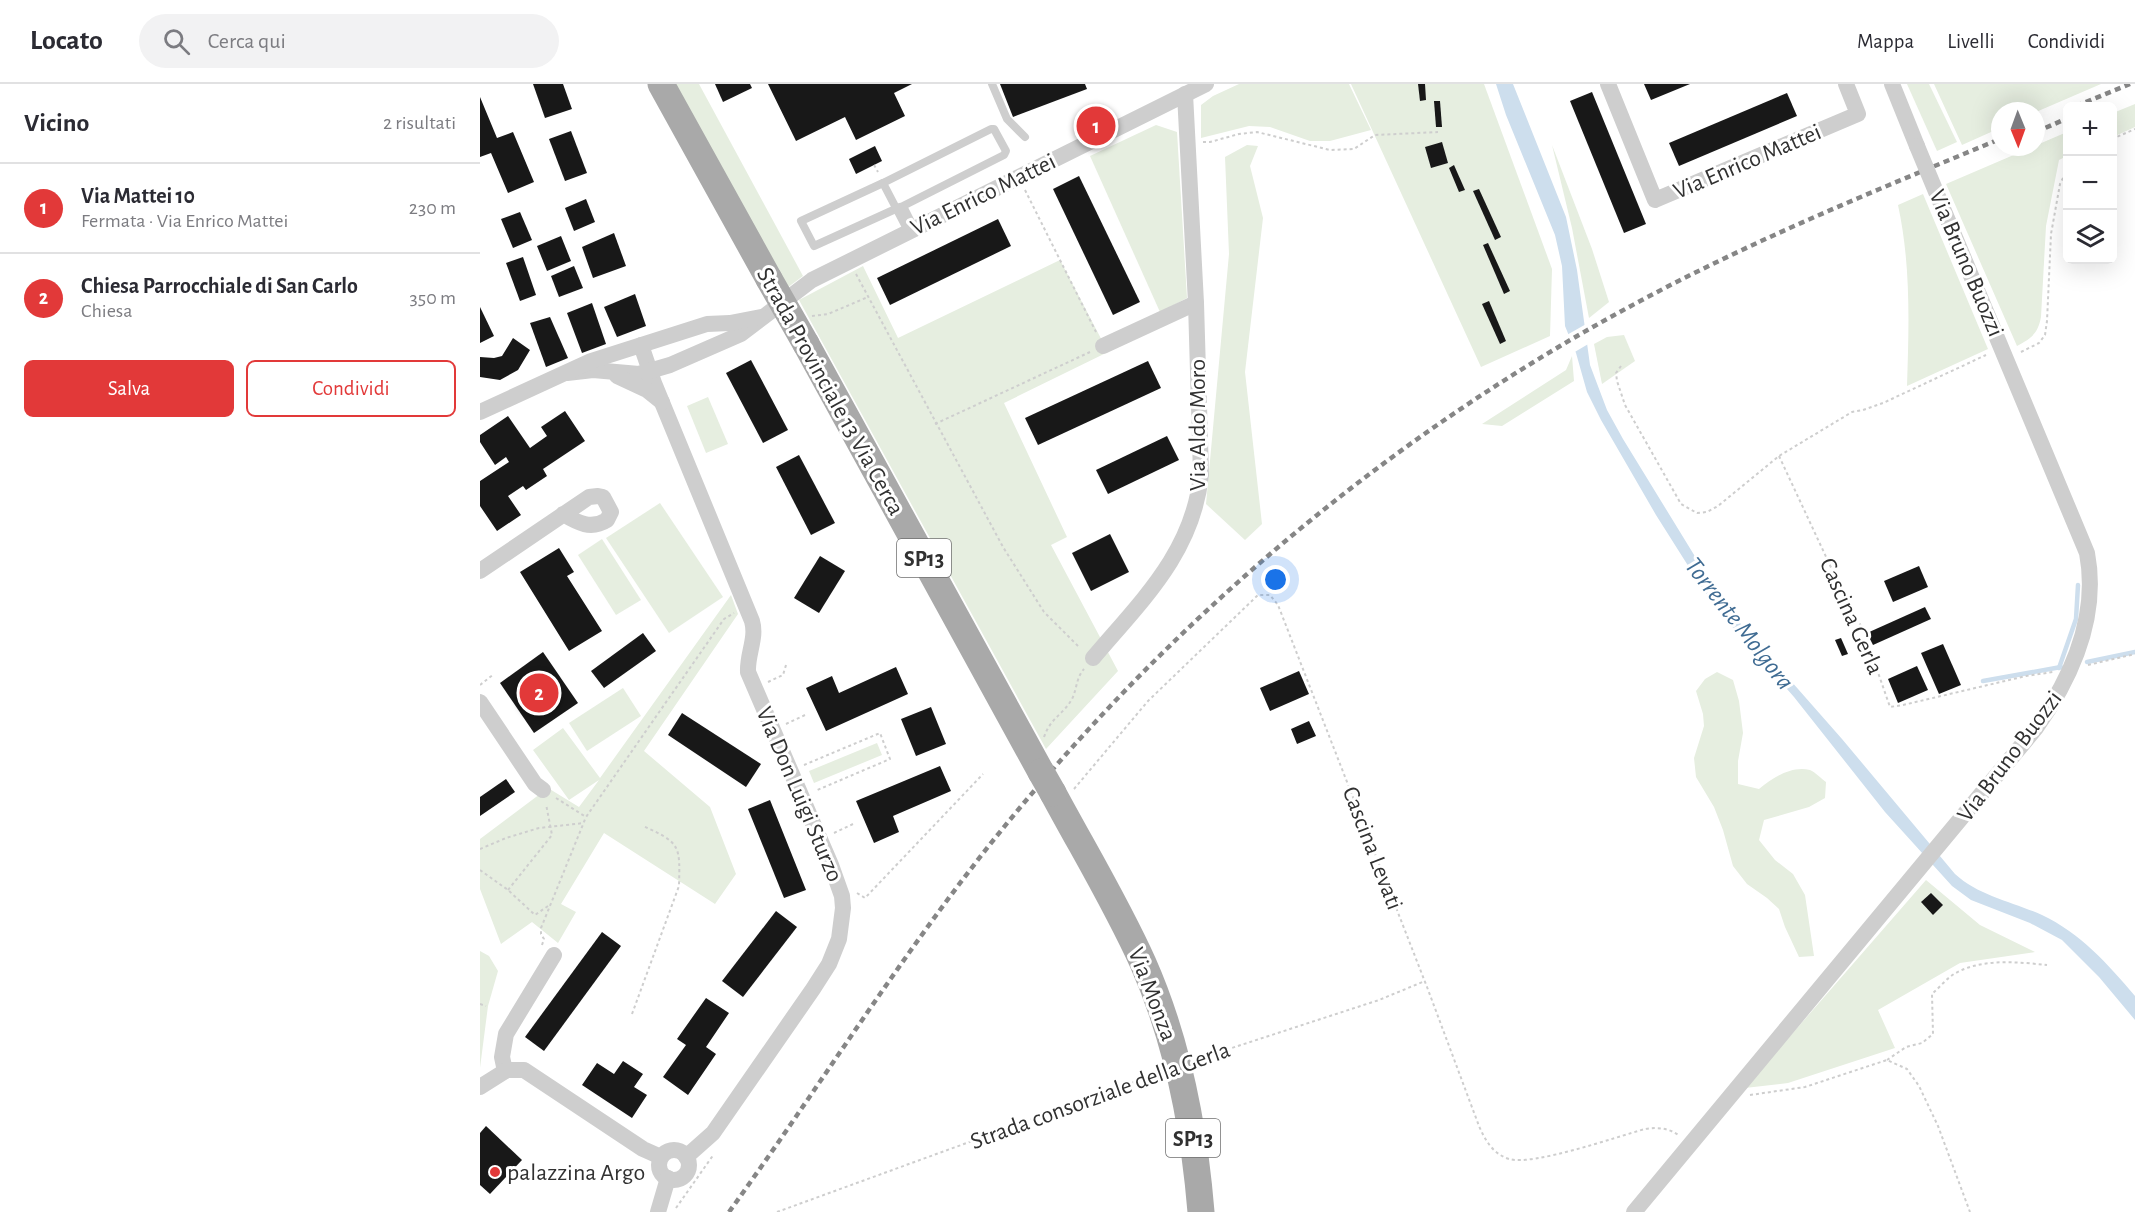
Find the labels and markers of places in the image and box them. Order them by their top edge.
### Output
pin: 1 [1076,104,1116,148]
pin: 2 [520,670,558,716]
place label: palazzina Argo [507,1161,645,1185]
marker: palazzina Argo [488,1165,502,1179]

